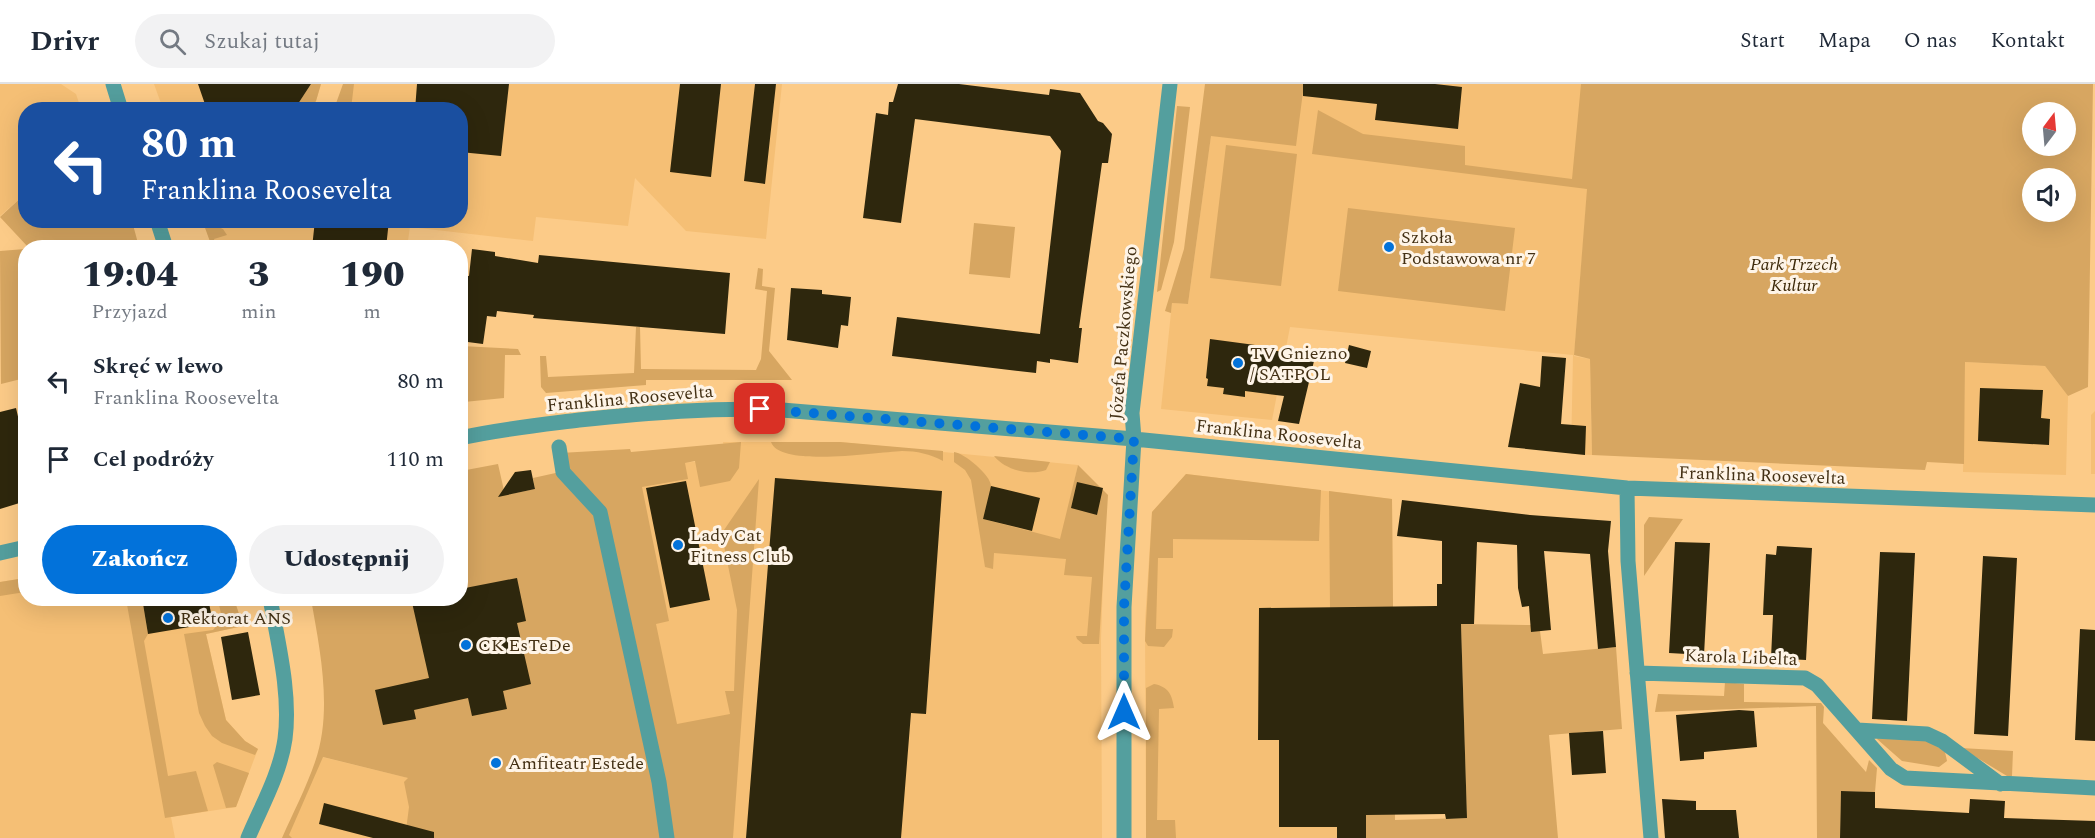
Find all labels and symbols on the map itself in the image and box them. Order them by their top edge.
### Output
north arrow [2022,102,2076,156]
place label: Szkoła Podstawowa nr 7 [1401,224,1536,272]
marker: Szkoła Podstawowa nr 7 [1382,240,1396,254]
street label: Józefa Paczkowskiego [1102,245,1145,421]
park label: Park Trzech Kultur [1750,251,1838,299]
place label: TV Gniezno / SATPOL [1250,340,1347,388]
marker: TV Gniezno / SATPOL [1231,356,1245,370]
street label: Franklina Roosevelta [546,378,715,419]
pin [734,383,785,434]
street label: Franklina Roosevelta [1194,412,1364,457]
street label: Franklina Roosevelta [1678,459,1846,492]
place label: Lady Cat Fitness Club [690,522,791,570]
marker: Lady Cat Fitness Club [671,538,685,552]
place label: Rektorat ANS [180,605,291,632]
marker: Rektorat ANS [161,611,175,625]
place label: CK EsTeDe [478,632,571,659]
marker: CK EsTeDe [459,638,473,652]
street label: Karola Libelta [1684,642,1798,673]
position arrow [1092,680,1156,744]
place label: Amfiteatr Estede [508,750,644,777]
marker: Amfiteatr Estede [489,756,503,770]

